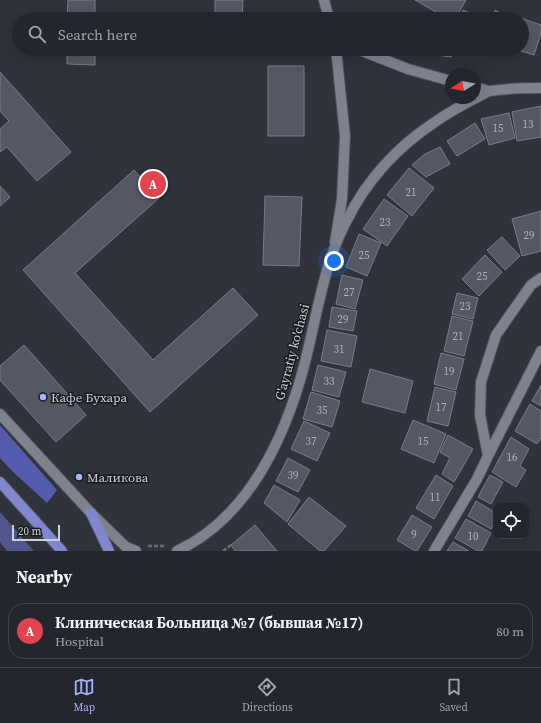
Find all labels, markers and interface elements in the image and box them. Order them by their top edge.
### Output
search box [12,12,529,56]
icon: search [26,23,48,45]
text: Search here [58,24,137,45]
north arrow [445,68,481,104]
house number: 13 [523,117,534,132]
house number: 15 [493,121,504,136]
pin: A [140,169,166,199]
house number: 21 [406,185,417,200]
house number: 23 [380,215,391,230]
house number: 29 [524,228,535,243]
house number: 25 [359,248,370,263]
your location [324,251,344,271]
house number: 25 [477,269,488,284]
house number: 27 [344,285,355,300]
house number: 23 [460,299,471,314]
street label: G'ayratiy ko'chasi [271,302,313,402]
house number: 29 [338,312,349,327]
house number: 21 [453,329,464,344]
house number: 31 [334,342,345,357]
house number: 19 [444,364,455,379]
house number: 33 [324,374,335,389]
place label: Кафе Бухара [51,389,127,406]
marker: Кафе Бухара [38,392,48,402]
house number: 17 [436,400,447,415]
house number: 35 [317,403,328,418]
house number: 37 [306,434,317,449]
house number: 15 [418,434,429,449]
house number: 16 [507,450,518,465]
house number: 39 [288,468,299,483]
place label: Маликова [87,469,149,486]
marker: Маликова [74,472,84,482]
house number: 11 [430,490,441,505]
map controls [493,503,529,539]
button: locate [493,503,529,539]
scale bar [12,523,60,542]
text: 20 m [18,524,41,539]
house number: 9 [411,527,417,542]
house number: 10 [468,529,479,544]
text: Nearby [16,565,72,589]
text: Клиническая Больница №7 (бывшая №17) [55,612,363,633]
text: A [26,623,34,640]
text: 80 m [496,623,524,640]
text: Hospital [55,633,104,650]
tab: Map [73,676,95,715]
tab: Directions [242,676,293,715]
tab: Saved [439,676,468,715]

